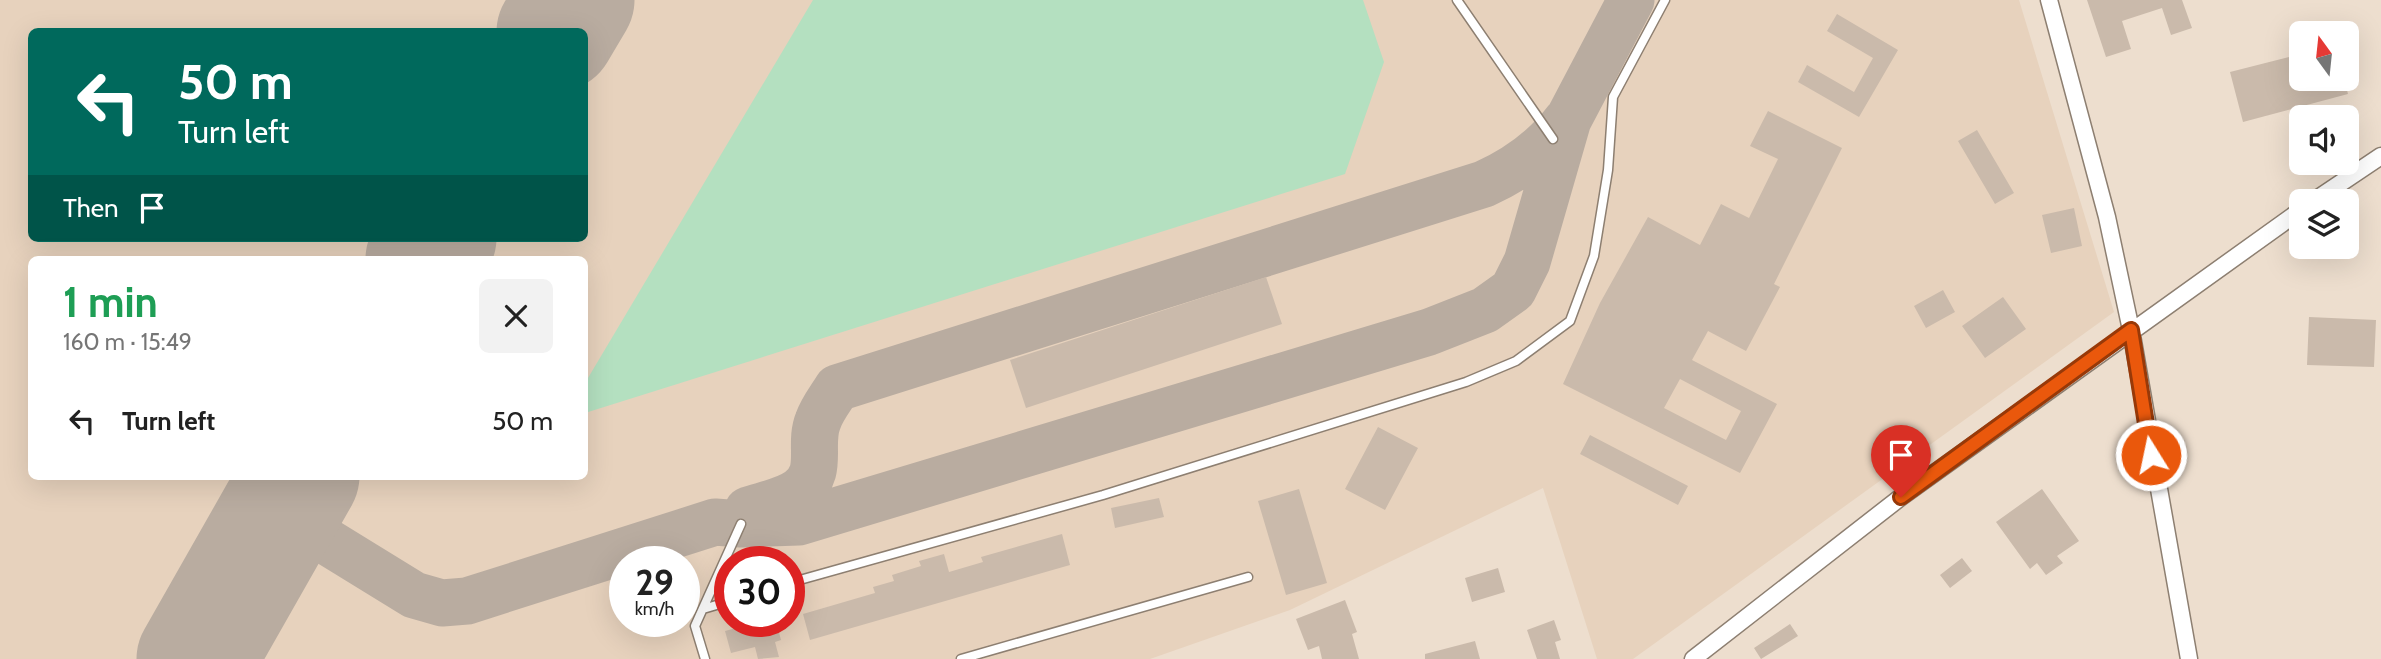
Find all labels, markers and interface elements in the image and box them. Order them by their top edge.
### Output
north arrow [2289,21,2359,91]
map controls [2289,21,2359,259]
text: 50 m [178,52,293,111]
icon: left [63,56,154,147]
button: sound [2289,105,2359,175]
text: Turn left [178,112,289,151]
icon: arrive [133,189,171,227]
button: layers [2289,189,2359,259]
text: Then [63,192,119,224]
text: 1 min [63,276,158,328]
button: close [479,279,553,353]
text: 160 m · 15:49 [63,328,192,356]
icon: left [63,402,101,440]
text: Turn left [122,405,215,437]
text: 50 m [492,405,553,437]
position arrow [2114,418,2188,492]
pin [1871,425,1931,497]
icon: arrive [1882,436,1920,474]
speed limit sign: 30 [714,546,805,637]
text: 29 [635,561,674,604]
text: km/h [635,598,674,620]

